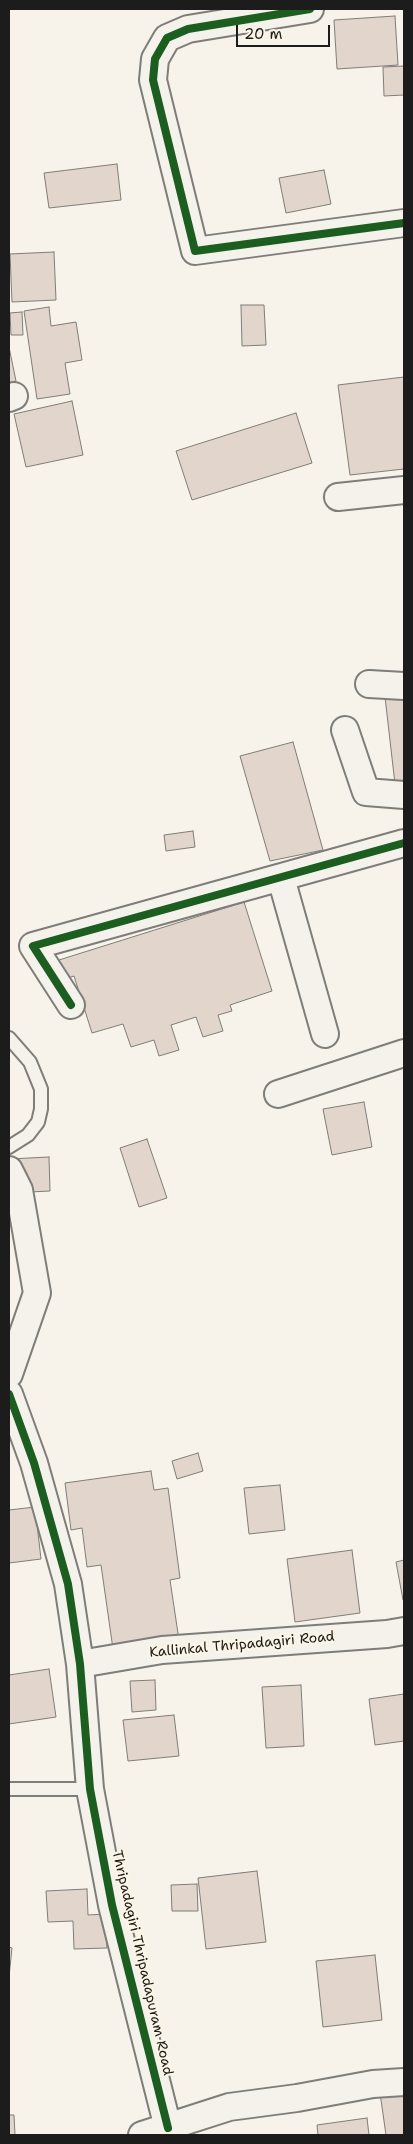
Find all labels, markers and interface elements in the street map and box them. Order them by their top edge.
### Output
scale bar [238,15,332,47]
text: 20 m [244,24,283,44]
street label: Kallinkal Thripadagiri Road [149,1629,335,1661]
street label: Thripadagiri Thripadapuram Road [108,1849,176,2077]

